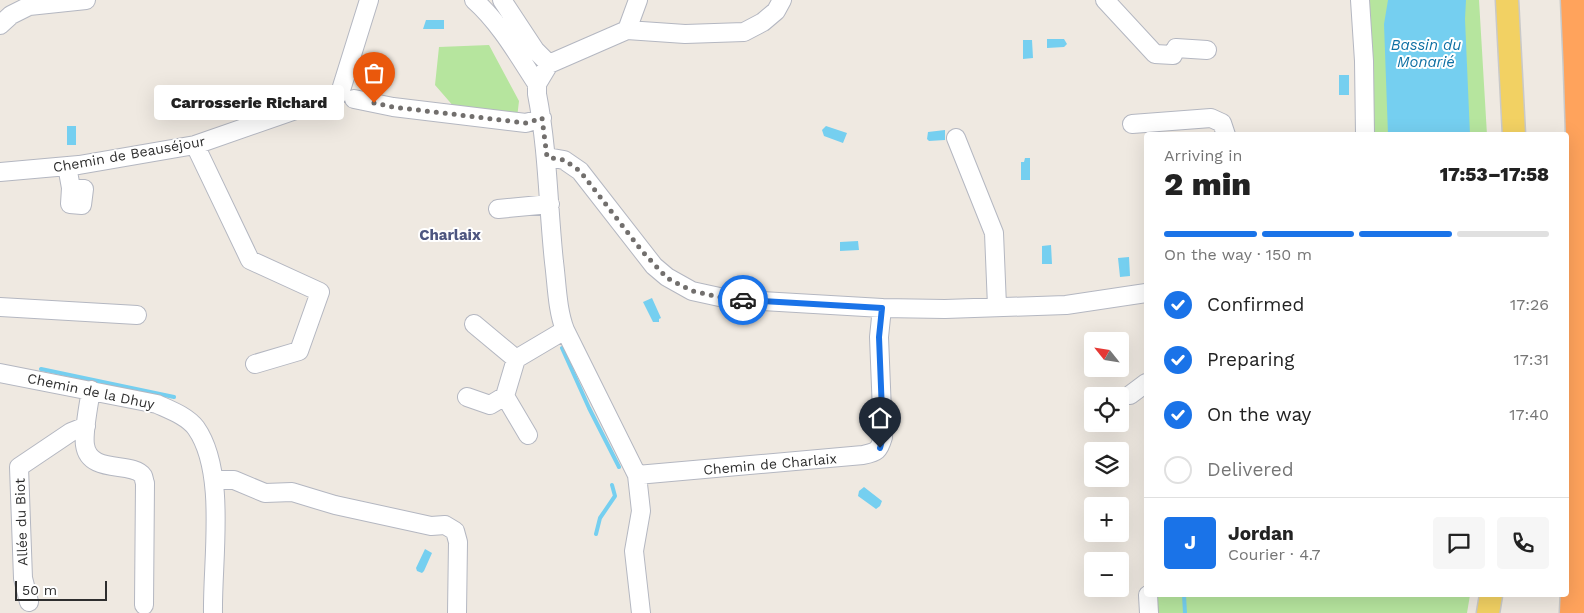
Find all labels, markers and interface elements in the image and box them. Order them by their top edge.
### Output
water label: Bassin du Monarié [1391,36,1461,71]
pin [353,52,395,103]
icon: bag [360,59,388,87]
callout: Carrosserie Richard [154,86,344,120]
text: Carrosserie Richard [171,93,327,112]
street label: Chemin de Beauséjour [52,133,207,175]
text: Arriving in [1164,146,1242,165]
text: 17:53–17:58 [1440,163,1549,186]
text: 2 min [1164,165,1251,203]
district label: Charlaix [419,226,481,244]
text: On the way · 150 m [1164,245,1312,264]
courier [718,275,768,325]
icon: car [729,286,757,314]
icon: check [1164,291,1192,319]
text: Confirmed [1207,293,1304,316]
text: 17:26 [1510,295,1549,314]
north arrow [1084,332,1129,378]
map controls [1084,332,1129,597]
icon: check [1164,346,1192,374]
text: Preparing [1207,348,1294,371]
text: 17:31 [1513,350,1549,369]
street label: Chemin de la Dhuy [26,370,157,412]
button: locate [1084,387,1129,432]
pin [859,397,901,448]
icon: check [1164,401,1192,429]
text: On the way [1207,403,1311,426]
icon: home [866,404,894,432]
text: 17:40 [1509,405,1549,424]
button: layers [1084,442,1129,487]
street label: Chemin de Charlaix [703,450,837,478]
text: Delivered [1207,458,1294,481]
street label: Allée du Biot [11,478,31,566]
button: + [1084,497,1129,542]
button: chat [1433,517,1485,569]
button: phone [1497,517,1549,569]
text: Jordan [1228,522,1294,545]
text: J [1184,531,1196,554]
text: Courier · 4.7 [1228,545,1321,564]
button: − [1084,552,1129,597]
scale bar [15,578,108,601]
text: 50 m [22,582,57,598]

